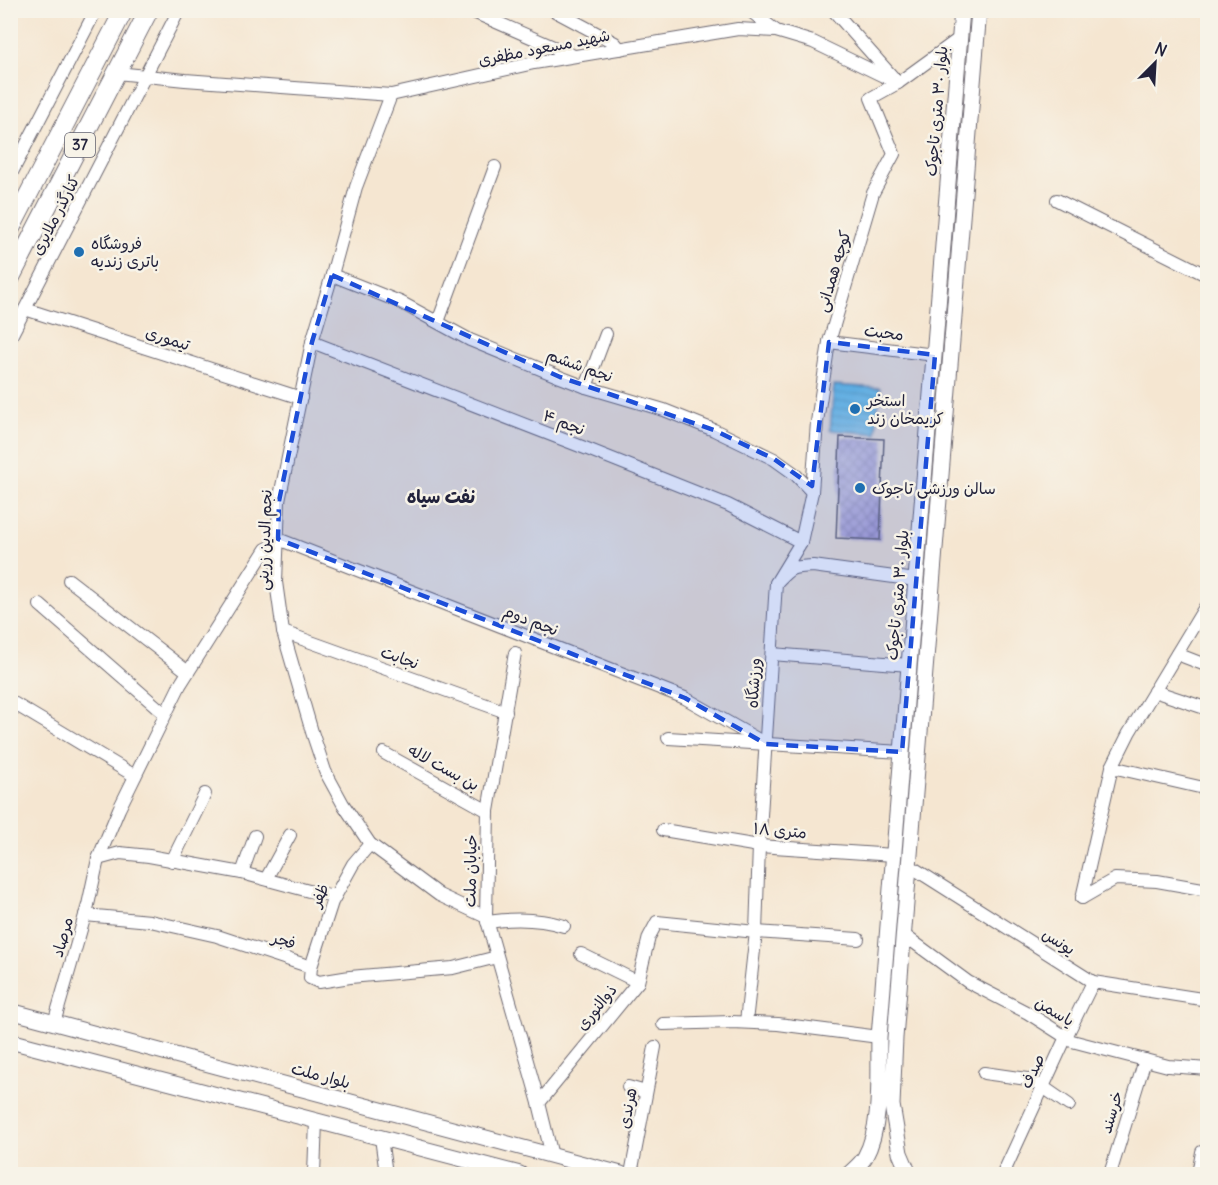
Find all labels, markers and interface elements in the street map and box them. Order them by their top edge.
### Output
street label: شهید مسعود مظفری [476,24,612,71]
north arrow [1125,33,1185,93]
text: N [1152,38,1170,61]
street label: بلوار ۳۰ متری تاجوک [920,45,953,177]
road number: 37 [65,133,95,157]
street label: کنارگذر ملایری [26,172,84,258]
street label: کوچه همدانی [811,228,856,314]
place label: فروشگاه باتری زندیه [91,233,159,271]
marker: فروشگاه باتری زندیه [72,245,86,259]
street label: محبت [863,320,905,344]
street label: تیموری [143,321,193,356]
street label: نجم ششم [543,344,616,389]
place label: استخر کریمخان زند [865,390,944,428]
marker: استخر کریمخان زند [848,402,862,416]
street label: نجم ۴ [539,405,588,442]
place label: سالن ورزشی تاجوک [872,478,996,499]
marker: سالن ورزشی تاجوک [853,481,867,495]
district label: نفت سیاه [407,485,475,508]
street label: نجم الدین زرینی [252,489,279,591]
street label: بلوار ۳۰ متری تاجوک [881,529,914,661]
street label: نجم دوم [500,600,561,642]
street label: نجابت [378,641,422,673]
street label: ورزشگاه [742,657,764,709]
street label: بن بست لاله [405,739,483,795]
street label: ۱۸ متری [752,818,808,842]
street label: خیابان ملت [459,834,481,908]
street label: ظفر [304,880,333,912]
street label: مرصاد [47,915,77,959]
street label: یونس [1038,923,1079,960]
street label: فجر [268,926,298,953]
street label: ذوالنوری [571,980,621,1035]
street label: یاسمن [1032,992,1078,1030]
street label: صدف [1015,1050,1049,1092]
street label: بلوار ملت [289,1058,353,1093]
street label: هرندی [613,1086,641,1130]
street label: خرسند [1095,1088,1127,1136]

